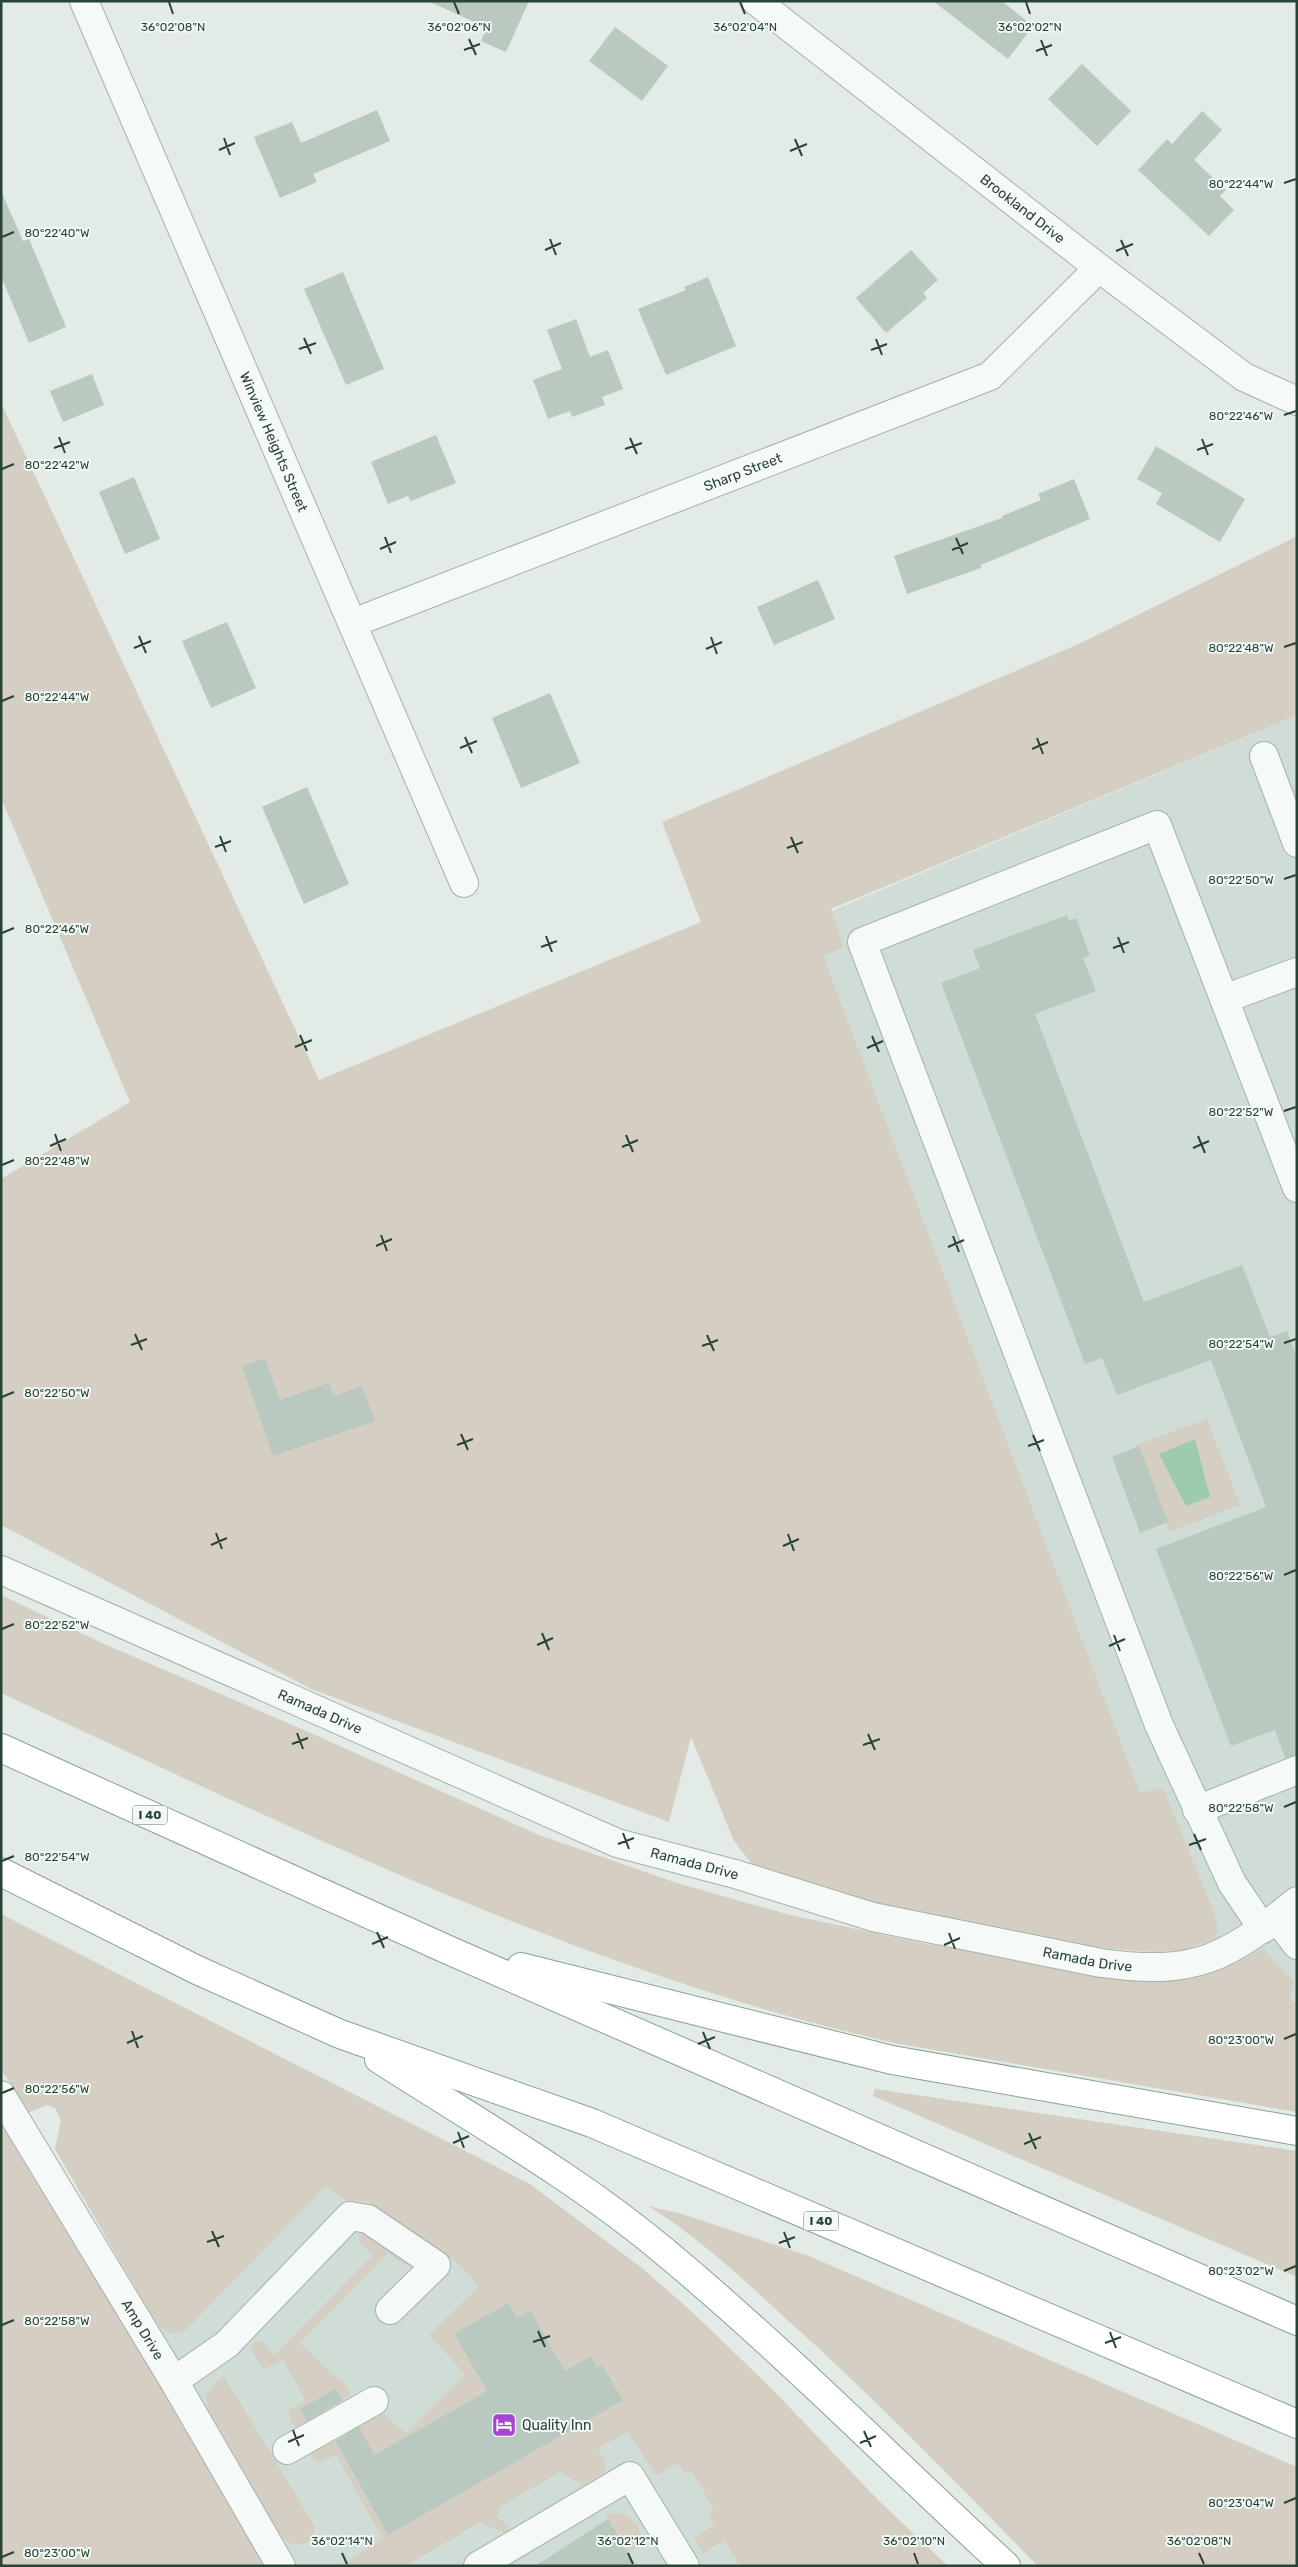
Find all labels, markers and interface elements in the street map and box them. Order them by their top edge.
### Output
text: 36°02'08"N [141,20,205,34]
text: 36°02'06"N [427,20,491,34]
text: 36°02'04"N [713,20,777,34]
text: 36°02'02"N [998,20,1062,34]
street label: Brookland Drive [977,170,1069,247]
text: 80°22'44"W [1209,177,1274,191]
text: 80°22'40"W [24,226,90,240]
street label: Winview Heights Street [236,369,312,515]
text: 80°22'46"W [1209,409,1274,423]
street label: Sharp Street [701,449,785,495]
text: 80°22'42"W [25,458,90,472]
text: 80°22'48"W [1208,641,1274,655]
text: 80°22'44"W [25,690,90,704]
text: 80°22'50"W [1208,873,1274,887]
text: 80°22'46"W [25,922,90,936]
text: 80°22'52"W [1209,1105,1274,1119]
text: 80°22'48"W [24,1154,90,1168]
text: 80°22'54"W [1208,1337,1274,1351]
text: 80°22'50"W [24,1386,90,1400]
text: 80°22'56"W [1209,1569,1274,1583]
text: 80°22'52"W [25,1618,90,1632]
street label: Ramada Drive [275,1685,365,1738]
text: 80°22'58"W [1208,1801,1274,1815]
road number: I 40 [132,1806,168,1824]
street label: Ramada Drive [649,1844,741,1883]
text: 80°22'54"W [24,1850,90,1864]
street label: Ramada Drive [1041,1943,1133,1975]
text: 80°23'00"W [1208,2033,1274,2047]
text: 80°22'56"W [25,2082,90,2096]
road number: I 40 [804,2212,838,2230]
text: 80°23'02"W [1208,2264,1274,2278]
street label: Amp Drive [118,2296,168,2363]
text: 80°22'58"W [24,2314,90,2328]
hotel icon: Quality Inn [491,2412,517,2438]
place label: Quality Inn [522,2417,591,2434]
text: 80°23'04"W [1208,2496,1274,2510]
text: 36°02'14"N [311,2534,373,2548]
text: 36°02'12"N [597,2534,659,2548]
text: 36°02'10"N [883,2534,945,2548]
text: 36°02'08"N [1167,2534,1231,2548]
text: 80°23'00"W [24,2546,90,2560]

